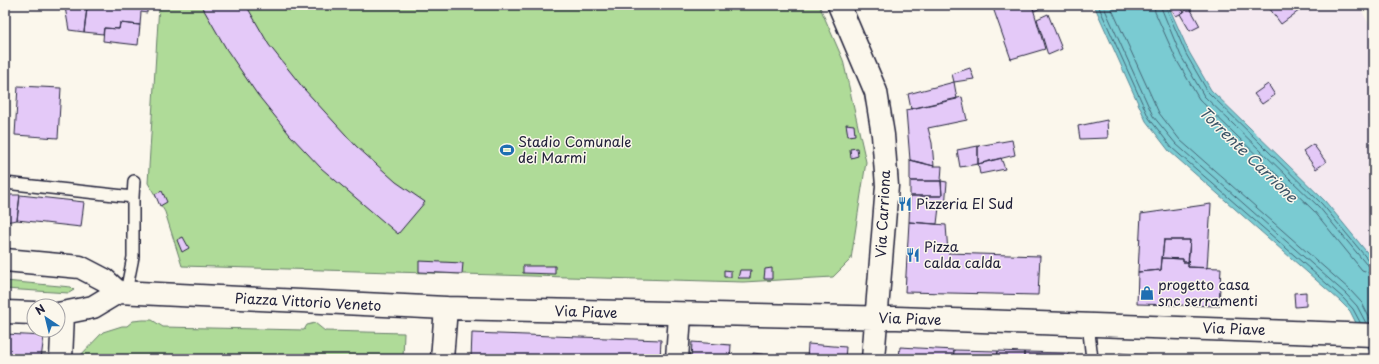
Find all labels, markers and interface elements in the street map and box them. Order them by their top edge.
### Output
water label: Torrente Carrione [1194,101,1304,208]
place label: Stadio Comunale dei Marmi [518,131,631,168]
sports icon: Stadio Comunale dei Marmi [499,142,515,158]
street label: Via Carriona [870,169,895,258]
place label: Pizzeria El Sud [916,193,1013,214]
restaurant icon: Pizzeria El Sud [897,196,913,212]
place label: Pizza calda calda [924,236,1002,273]
restaurant icon: Pizza calda calda [905,247,921,263]
place label: progetto casa snc serramenti [1158,274,1258,311]
shop icon: progetto casa snc serramenti [1139,285,1155,301]
street label: Piazza Vittorio Veneto [234,287,382,316]
north arrow [26,298,66,338]
text: N [32,300,49,319]
street label: Via Piave [554,300,618,323]
street label: Via Piave [878,307,942,330]
street label: Via Piave [1202,317,1266,340]

